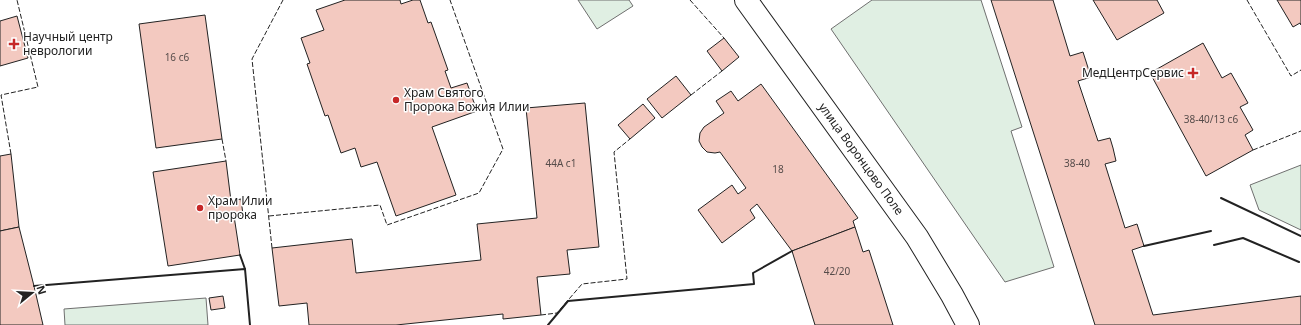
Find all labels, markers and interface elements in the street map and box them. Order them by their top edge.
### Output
place label: Научный центр неврологии [23,28,113,59]
marker: Научный центр неврологии [8,38,20,50]
house number: 16 с6 [165,50,190,64]
place label: МедЦентрСервис [1082,64,1184,81]
marker: МедЦентрСервис [1187,67,1199,79]
place label: Храм Святого Пророка Божия Илии [404,84,529,115]
marker: Храм Святого Пророка Божия Илии [391,95,401,105]
street label: улица Воронцово Поле [815,99,908,219]
house number: 38-40/13 с6 [1184,112,1239,126]
house number: 44А с1 [545,156,577,170]
house number: 38-40 [1064,156,1090,170]
house number: 18 [772,162,784,176]
place label: Храм Илии пророка [208,192,272,223]
marker: Храм Илии пророка [195,203,205,213]
house number: 42/20 [824,264,851,278]
north arrow [12,273,52,313]
text: N [33,283,51,296]

